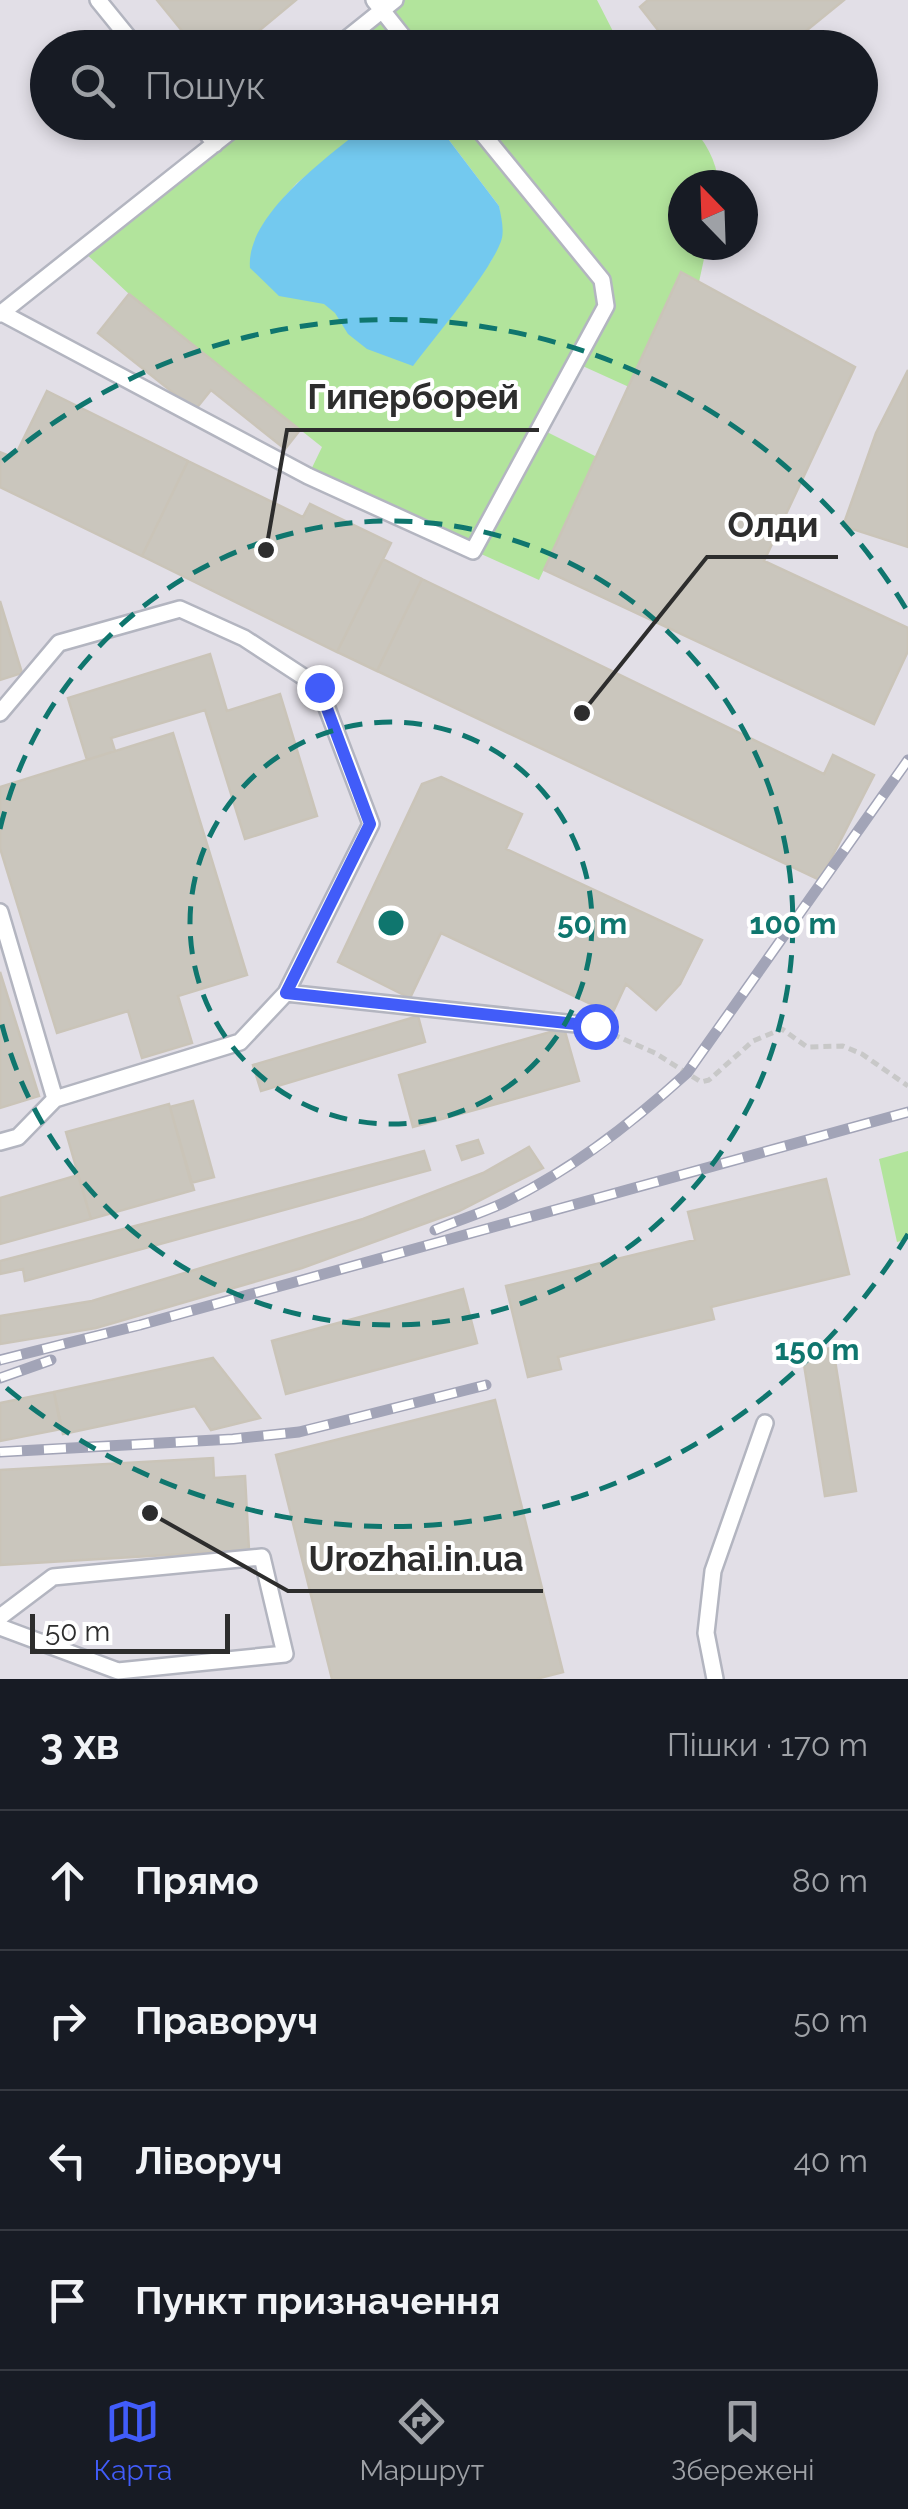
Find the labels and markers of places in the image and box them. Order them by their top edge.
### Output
callout: Гиперборей [287,365,539,430]
callout: Олди [707,492,838,557]
centre of rings [373,905,409,941]
callout: Urozhai.in.ua [288,1526,543,1591]

